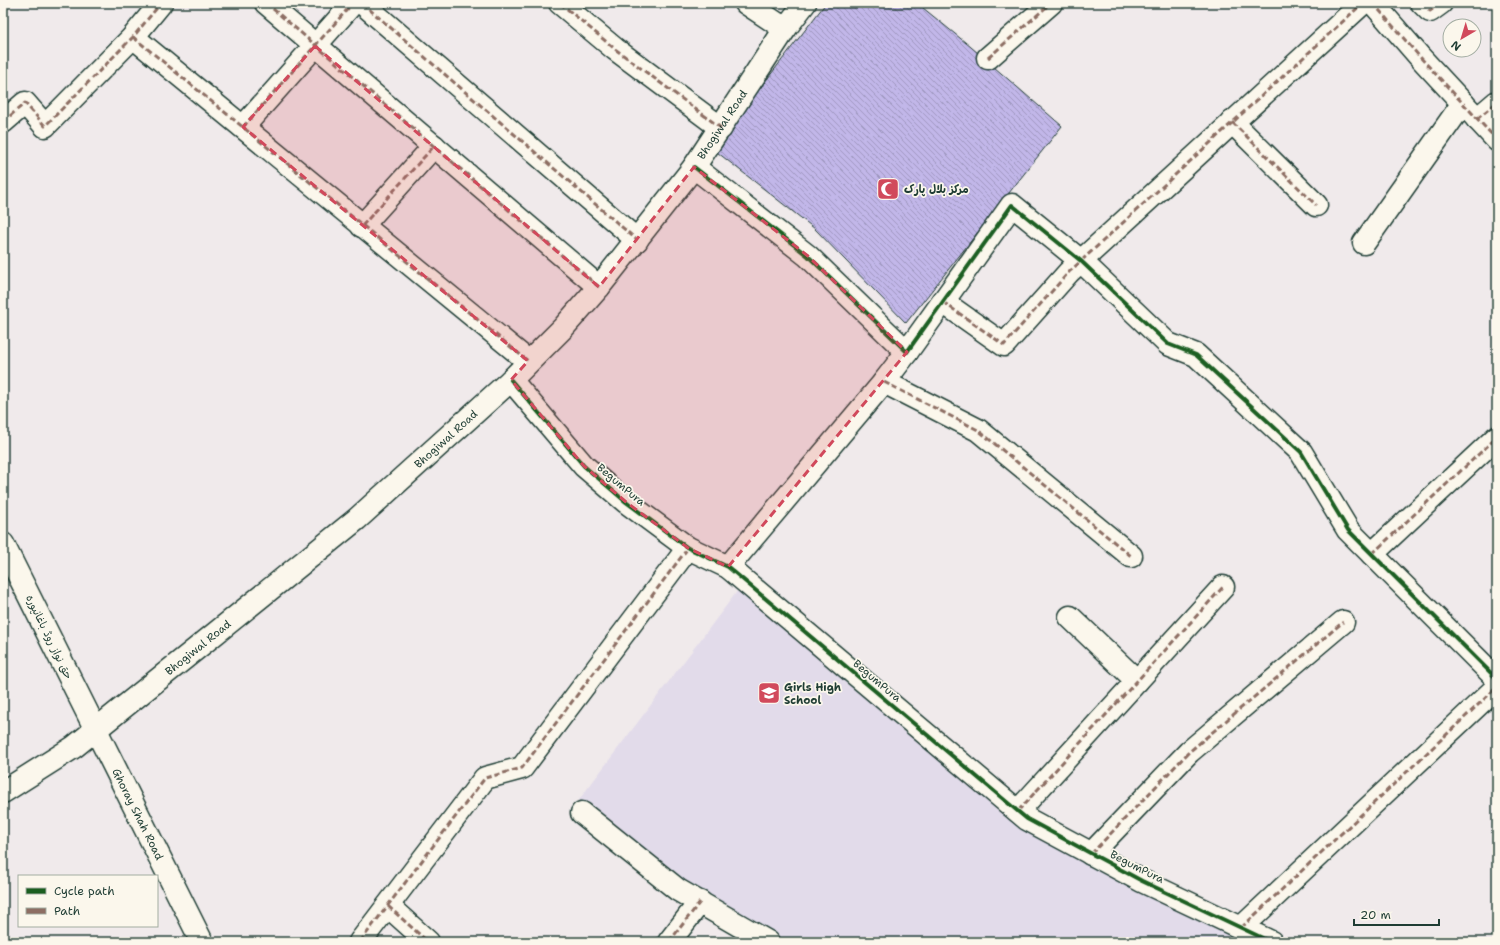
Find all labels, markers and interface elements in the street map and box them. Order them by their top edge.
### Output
north arrow [1442,18,1482,58]
text: N [1448,37,1464,54]
street label: Bhogiwal Road [694,87,750,162]
mosque icon: مرکز بلال پارک [875,176,901,202]
place label: مرکز بلال پارک [904,182,969,197]
street label: Bhogiwal Road [411,406,481,471]
street label: BegumPura [594,460,648,510]
street label: حق نواز روڈ باغانپورہ [22,592,76,682]
street label: Bhogiwal Road [162,616,234,679]
street label: BegumPura [850,656,904,706]
school or university icon: Girls High School [756,680,782,706]
place label: Girls High School [784,680,842,708]
street label: Ghoray Shah Road [109,766,167,863]
street label: BegumPura [1108,847,1167,887]
legend [18,875,158,927]
text: Cycle path [54,883,115,899]
scale bar [1354,901,1439,927]
text: Path [54,903,80,919]
text: 20 m [1360,907,1391,923]

